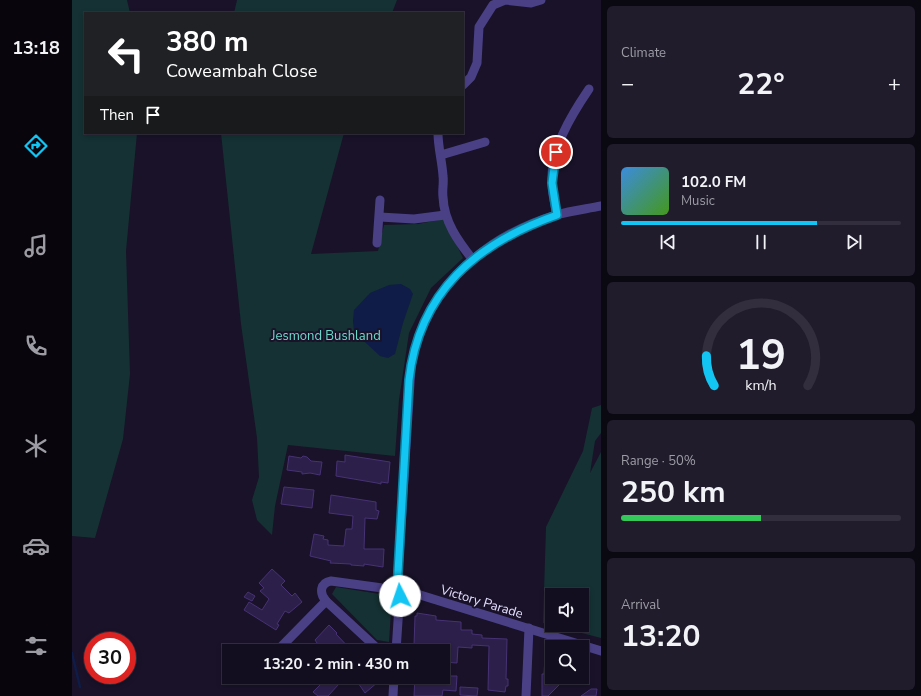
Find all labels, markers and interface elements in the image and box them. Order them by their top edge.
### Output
text: 380 m [166,23,249,61]
icon: left [100,28,152,80]
text: 13:18 [12,36,60,60]
text: Climate [621,44,666,62]
text: Coweambah Close [166,59,317,83]
text: 22° [737,64,785,105]
text: − [621,69,634,99]
text: + [888,69,901,99]
icon: arrive [142,104,164,126]
text: Then [100,105,134,125]
icon: directions [22,132,50,160]
pin [539,135,573,169]
icon: arrive [545,141,567,163]
text: 102.0 FM [681,172,746,192]
text: Music [681,192,715,210]
icon: previous [657,231,679,253]
icon: pause [750,231,772,253]
icon: next [843,231,865,253]
icon: music [22,232,50,260]
park label: Jesmond Bushland [270,327,381,345]
text: 19 [736,327,786,384]
icon: phone [22,332,50,360]
text: km/h [745,376,777,395]
icon: climate [22,432,50,460]
text: Range · 50% [621,452,696,470]
text: 250 km [621,472,726,513]
icon: car [22,532,50,560]
position arrow [379,575,421,617]
street label: Victory Parade [437,581,525,623]
map controls [545,588,589,684]
button: sound [545,588,589,632]
text: Arrival [621,596,660,614]
text: 13:20 [621,616,700,657]
icon: filters [22,632,50,660]
speed limit sign: 30 [84,632,136,684]
button: search [545,640,589,684]
text: 13:20 · 2 min · 430 m [263,654,409,674]

